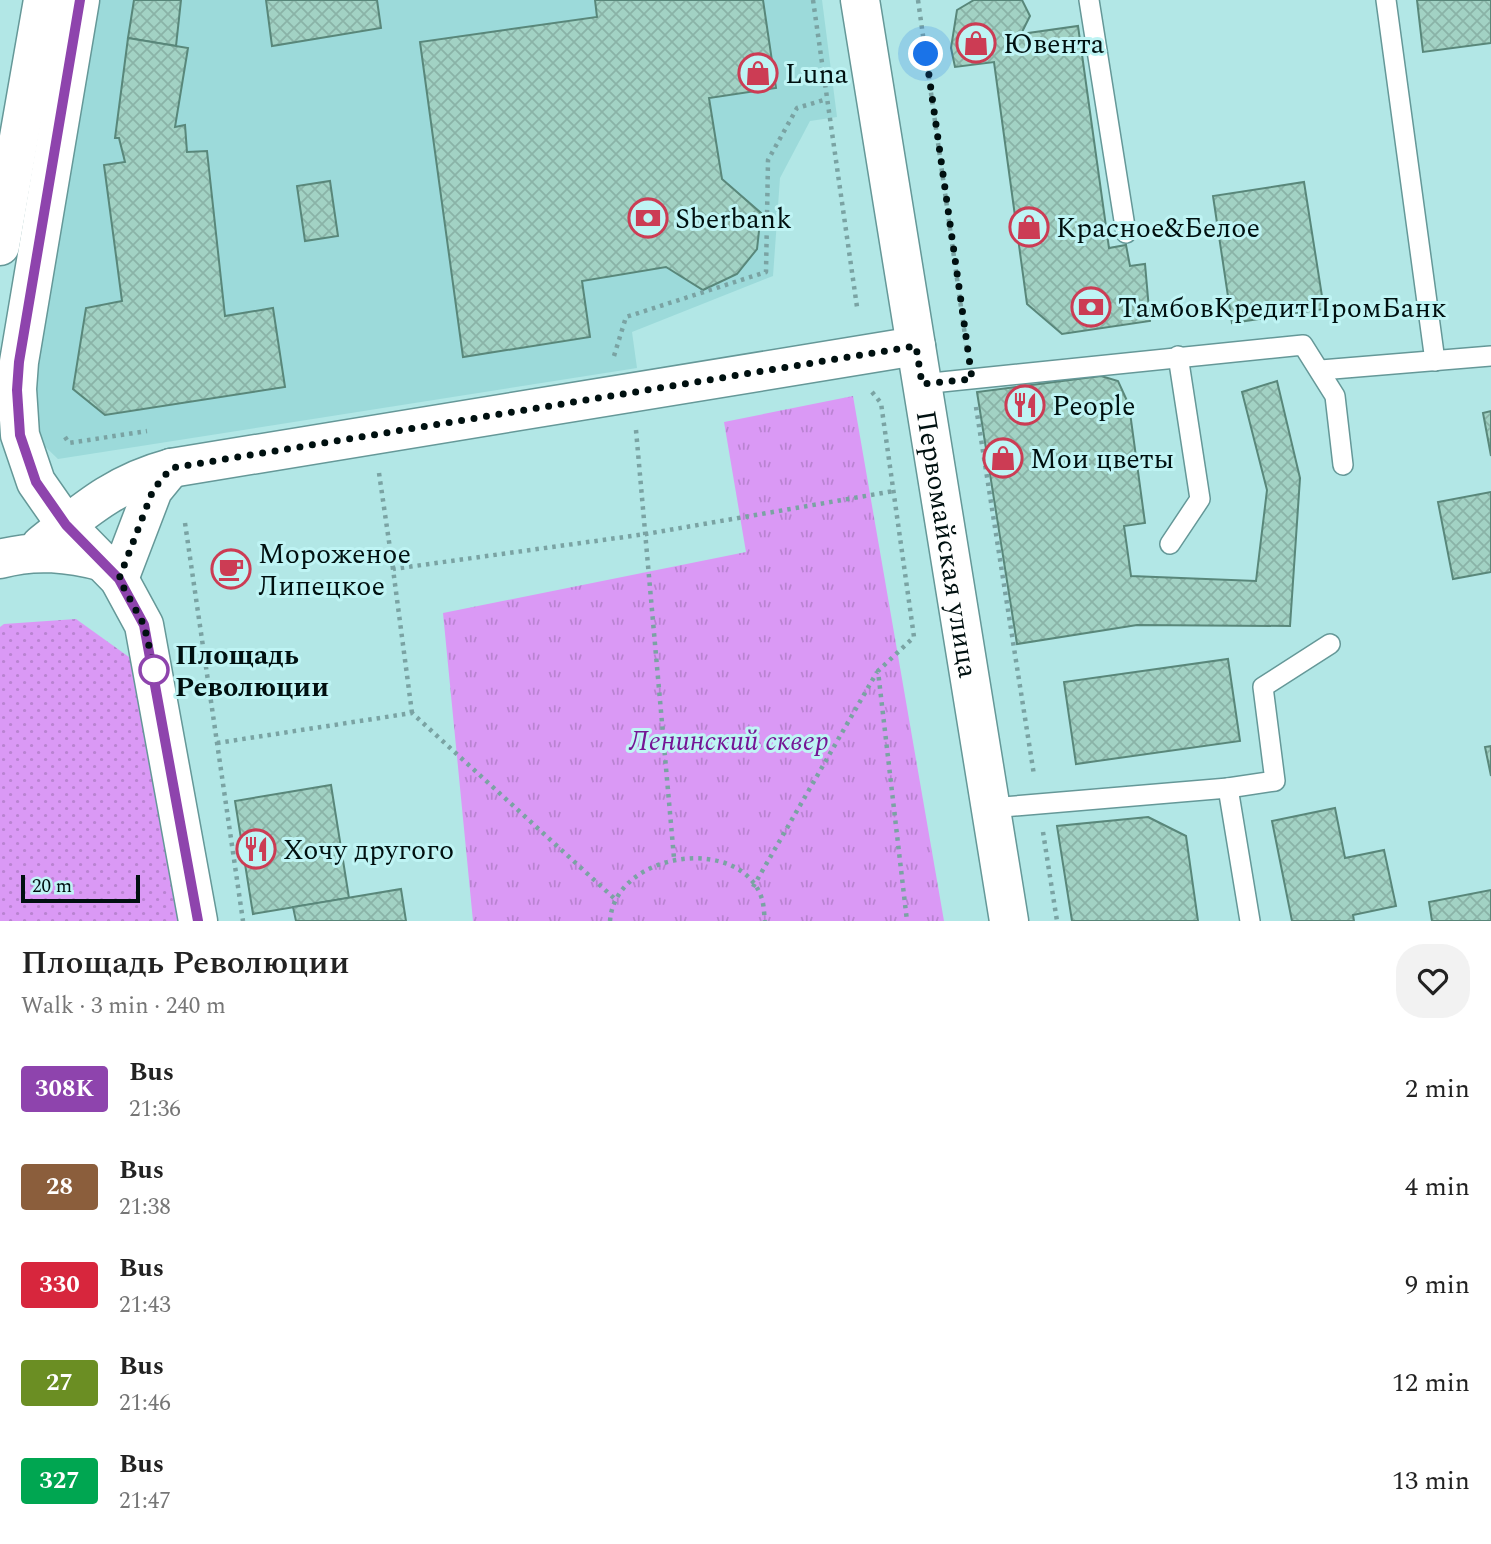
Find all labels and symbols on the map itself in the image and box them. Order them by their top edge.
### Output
shop icon: Ювента [955,22,997,64]
place label: Ювента [1003,23,1105,66]
your location [908,36,943,71]
shop icon: Luna [737,52,779,94]
place label: Luna [785,53,849,96]
bank icon: Sberbank [627,197,669,239]
place label: Sberbank [675,198,792,241]
shop icon: Красное&Белое [1008,206,1050,248]
place label: Красное&Белое [1056,207,1260,250]
bank icon: ТамбовКредитПромБанк [1070,286,1112,328]
place label: ТамбовКредитПромБанк [1118,287,1447,330]
restaurant icon: People [1004,384,1046,426]
place label: People [1052,385,1136,428]
street label: Первомайская улица [904,407,989,681]
shop icon: Мои цветы [982,437,1024,479]
place label: Мои цветы [1030,438,1174,481]
place label: Мороженое Липецкое [258,533,411,608]
cafe icon: Мороженое Липецкое [210,548,252,590]
place label: Площадь Революции [175,634,329,709]
marker: Площадь Революции [139,655,169,685]
park label: Ленинский сквер [628,720,829,763]
restaurant icon: Хочу другого [235,828,277,870]
place label: Хочу другого [283,829,454,872]
scale bar [21,872,140,904]

